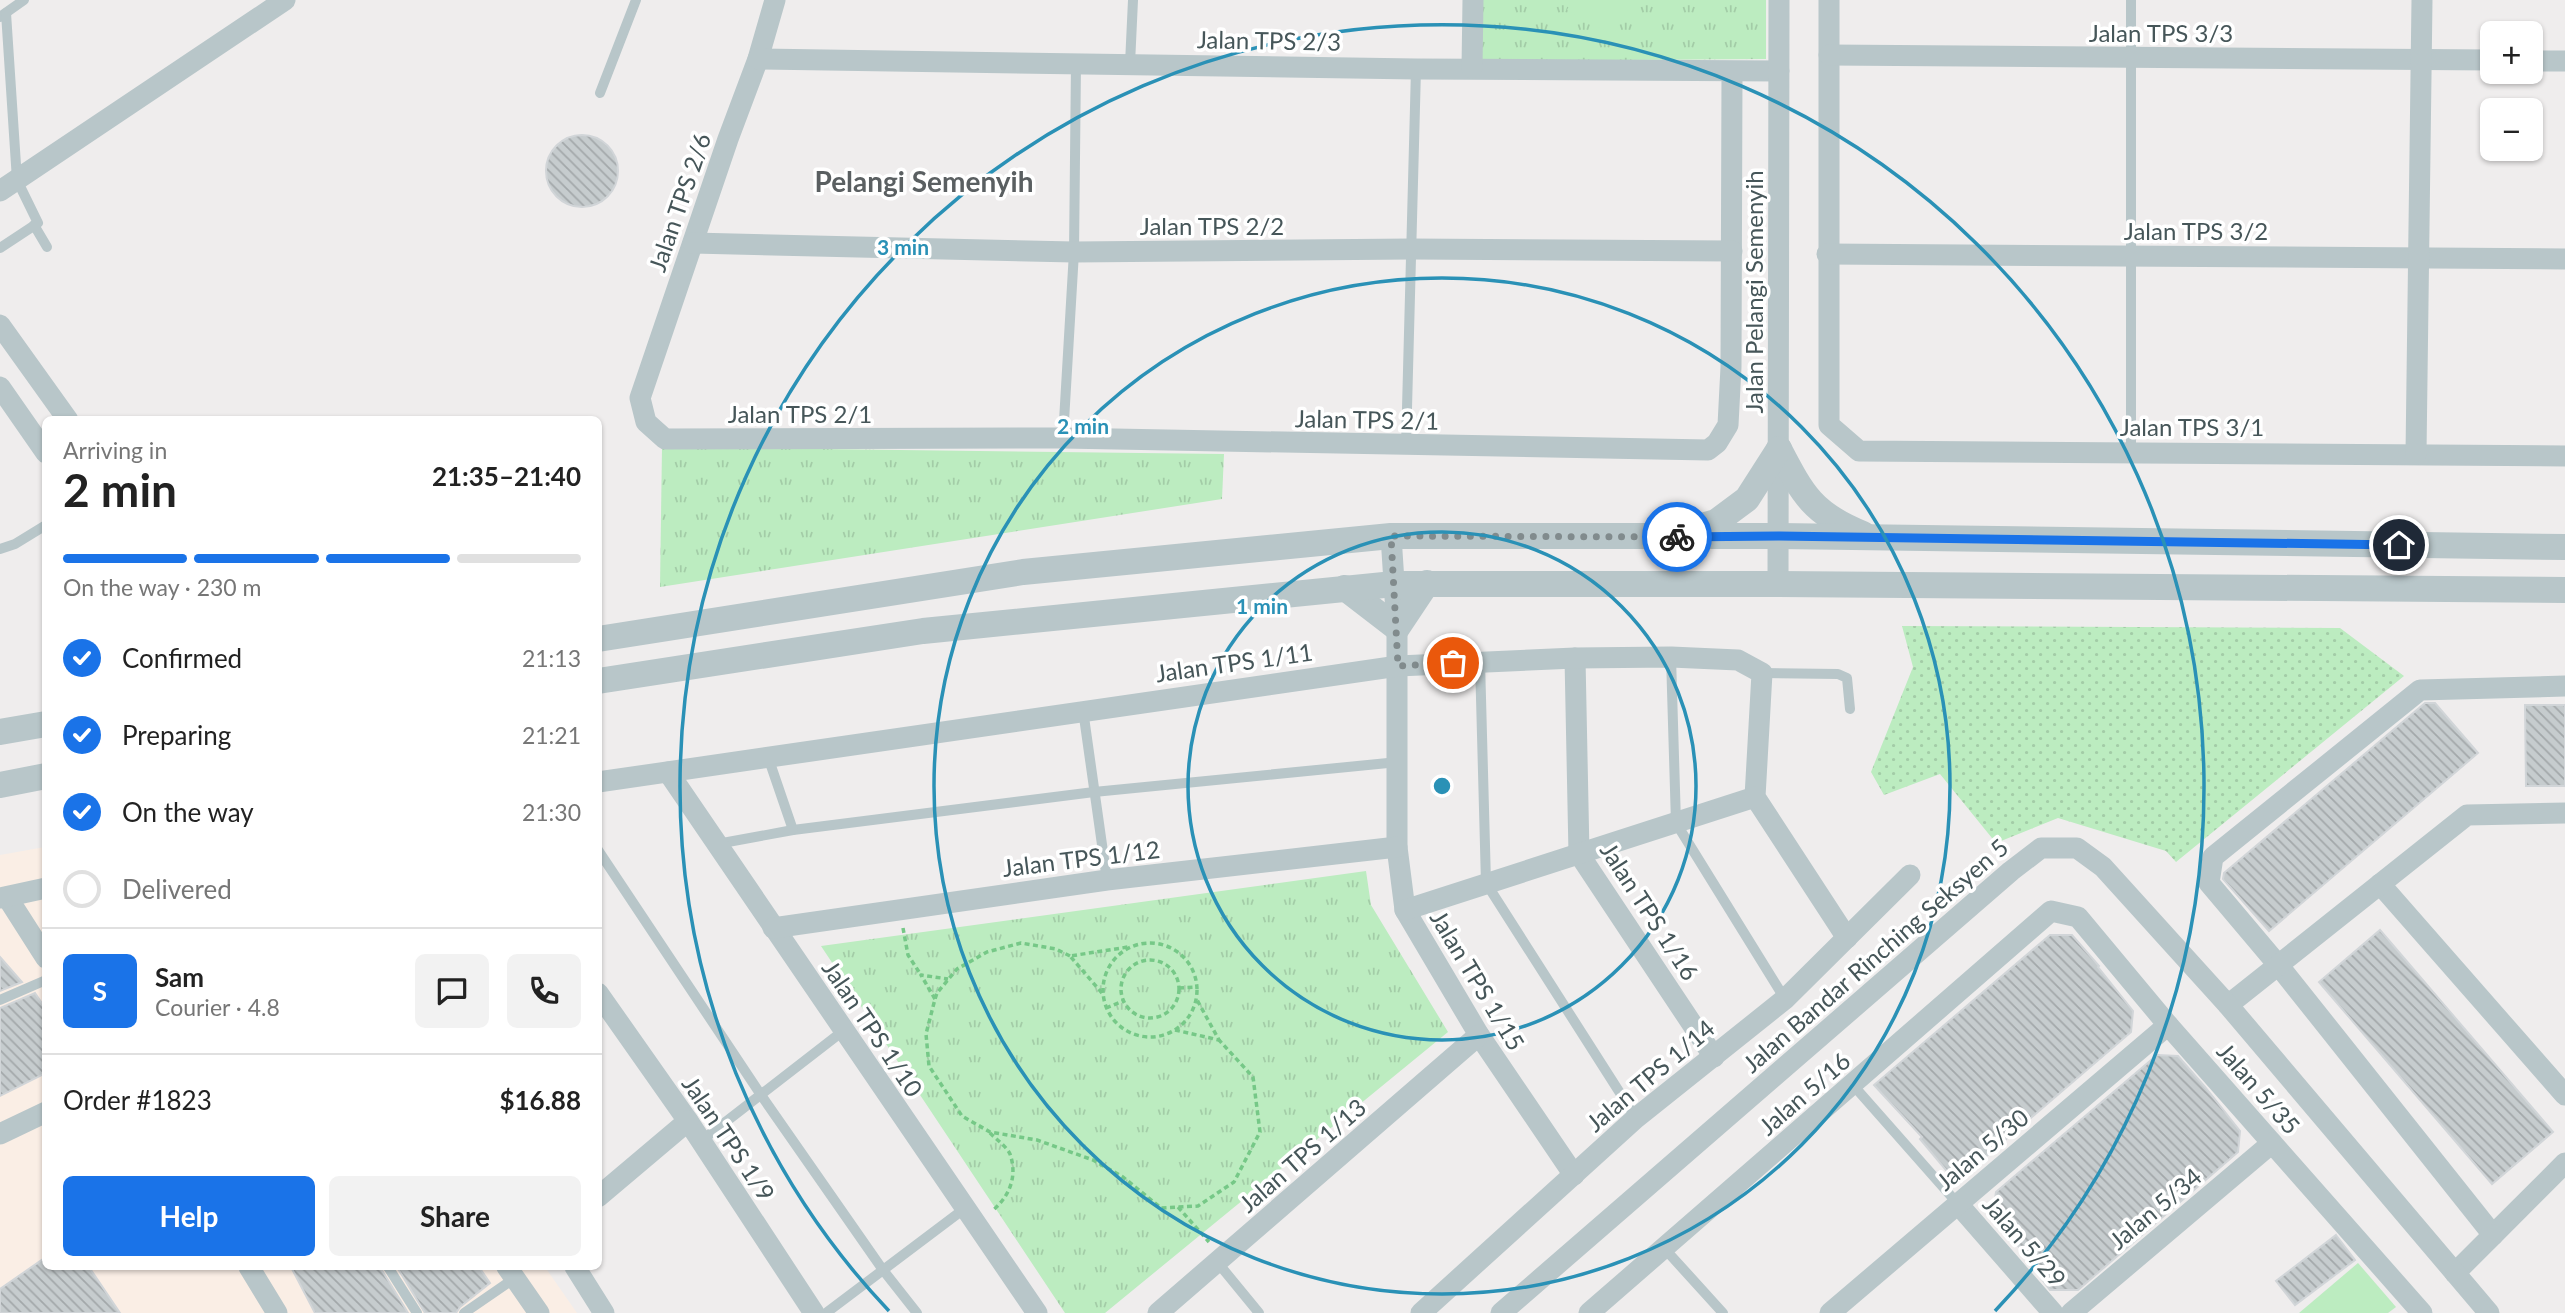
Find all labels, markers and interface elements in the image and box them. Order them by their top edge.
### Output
street label: Jalan TPS 3/3 [2089,18,2233,47]
map controls [2480,21,2543,161]
button: + [2480,21,2543,84]
street label: Jalan TPS 2/3 [1197,24,1341,56]
button: − [2480,98,2543,161]
street label: Jalan TPS 2/6 [642,129,716,275]
district label: Pelangi Semenyih [814,164,1034,198]
street label: Jalan Pelangi Semenyih [1739,170,1768,414]
street label: Jalan TPS 2/2 [1140,211,1284,240]
street label: Jalan TPS 3/2 [2124,216,2268,245]
text: 3 min [877,234,929,259]
street label: Jalan TPS 2/1 [728,399,872,428]
street label: Jalan TPS 2/1 [1295,403,1439,435]
street label: Jalan TPS 3/1 [2120,412,2264,441]
text: 2 min [1057,413,1109,438]
text: Arriving in [63,436,167,464]
text: 21:35–21:40 [432,460,581,492]
text: 2 min [63,462,177,517]
courier [1642,502,1712,572]
pin [2369,515,2429,575]
icon: bike [1658,518,1696,556]
icon: home [2380,526,2418,564]
text: On the way · 230 m [63,573,262,601]
text: 1 min [1236,593,1288,618]
pin [1423,633,1483,693]
street label: Jalan TPS 1/11 [1154,637,1314,687]
icon: check [63,639,101,677]
text: Confirmed [122,642,242,674]
text: 21:13 [522,644,581,672]
icon: bag [1434,644,1472,682]
icon: check [63,716,101,754]
text: Preparing [122,719,231,751]
text: 21:21 [522,721,581,749]
centre of rings [1430,774,1454,798]
icon: check [63,793,101,831]
text: On the way [122,796,254,828]
text: 21:30 [522,798,581,826]
street label: Jalan Bandar Rinching Seksyen 5 [1736,832,2014,1078]
street label: Jalan TPS 1/12 [1001,834,1161,882]
street label: Jalan TPS 1/16 [1595,837,1705,985]
text: Delivered [122,873,232,905]
street label: Jalan TPS 1/15 [1425,905,1531,1055]
button: chat [415,954,489,1028]
button: phone [507,954,581,1028]
street label: Jalan TPS 1/10 [817,954,929,1102]
text: Sam [155,961,204,993]
text: S [93,975,107,1007]
text: Courier · 4.8 [155,993,280,1021]
street label: Jalan TPS 1/14 [1580,1013,1720,1137]
street label: Jalan 5/35 [2212,1036,2306,1140]
street label: Jalan 5/16 [1752,1046,1856,1140]
street label: Jalan TPS 1/9 [677,1070,781,1206]
text: Order #1823 [63,1084,212,1116]
text: $16.88 [499,1084,581,1116]
street label: Jalan TPS 1/13 [1233,1092,1371,1218]
street label: Jalan 5/30 [1930,1102,2034,1196]
street label: Jalan 5/34 [2103,1161,2207,1255]
button: Help [63,1176,315,1256]
button: Share [329,1176,581,1256]
street label: Jalan 5/29 [1978,1189,2072,1293]

